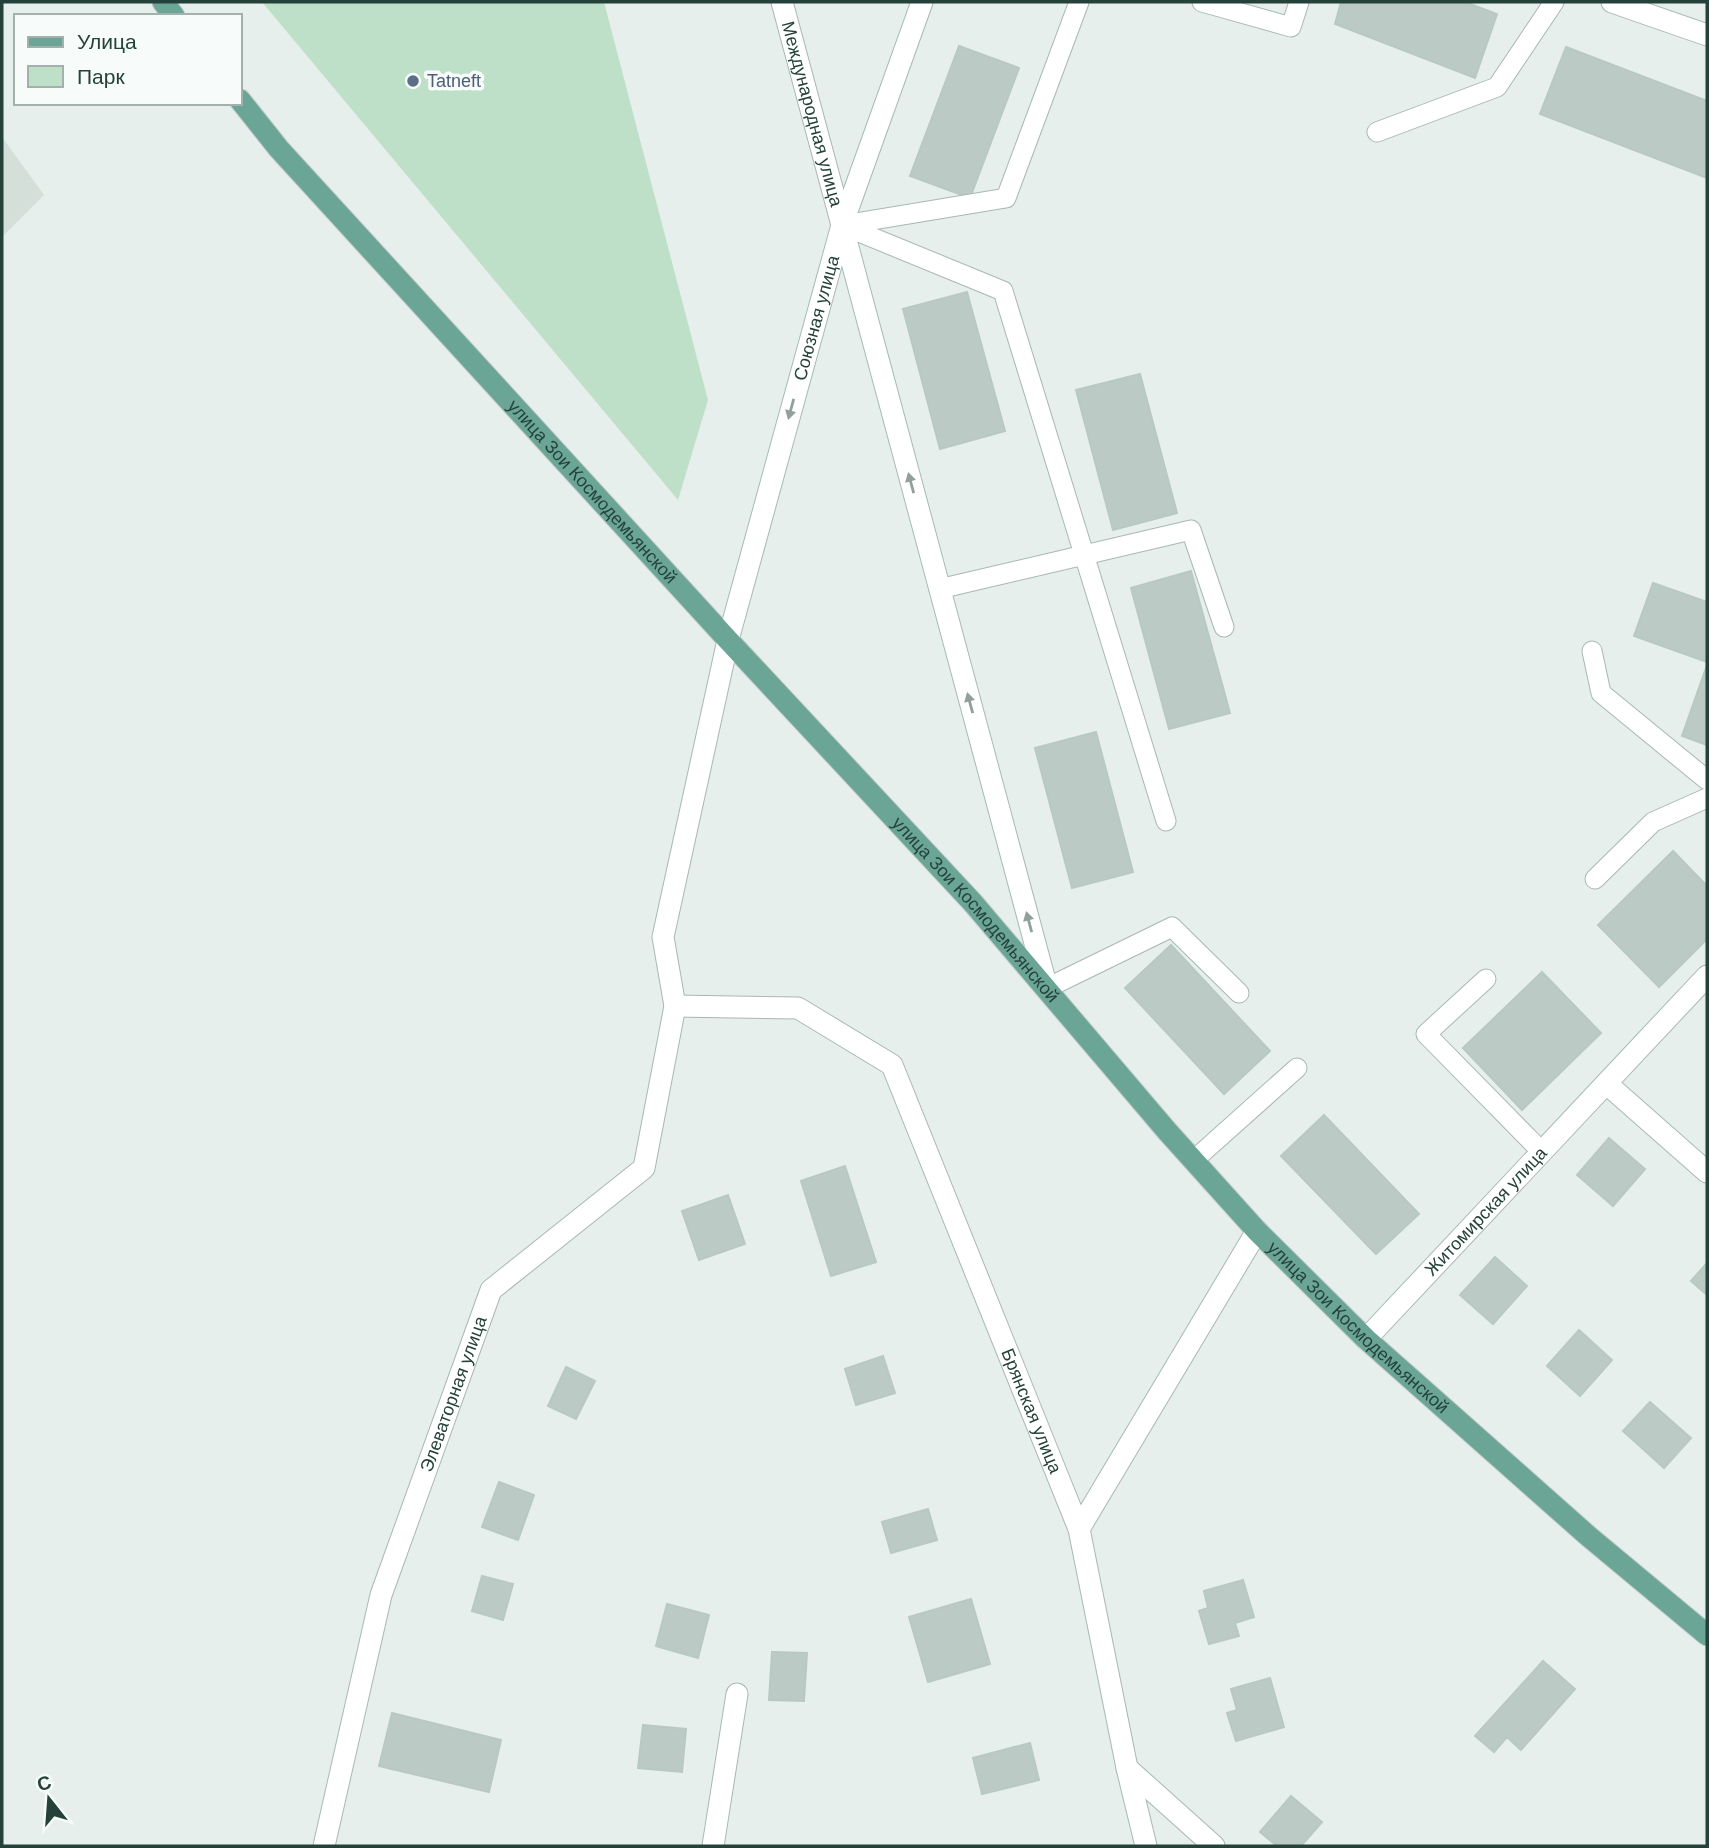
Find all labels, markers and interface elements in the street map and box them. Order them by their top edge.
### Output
legend [14,14,242,105]
street label: Международная улица [778,19,847,210]
text: Улица [77,30,137,53]
text: Парк [77,65,125,88]
place label: Tatneft [427,71,481,91]
marker: Tatneft [405,73,421,89]
street label: Союзная улица [790,252,843,383]
street label: улица Зои Космодемьянской [504,396,681,587]
one-way arrow [786,399,796,420]
one-way arrow [905,472,916,494]
one-way arrow [964,691,975,713]
street label: улица Зои Космодемьянской [888,813,1063,1006]
one-way arrow [1023,911,1034,933]
street label: Житомирская улица [1421,1142,1552,1280]
street label: улица Зои Космодемьянской [1264,1237,1453,1417]
street label: Элеваторная улица [416,1313,491,1475]
street label: Брянская улица [997,1346,1066,1477]
north arrow [14,1764,84,1834]
text: С [35,1771,54,1795]

